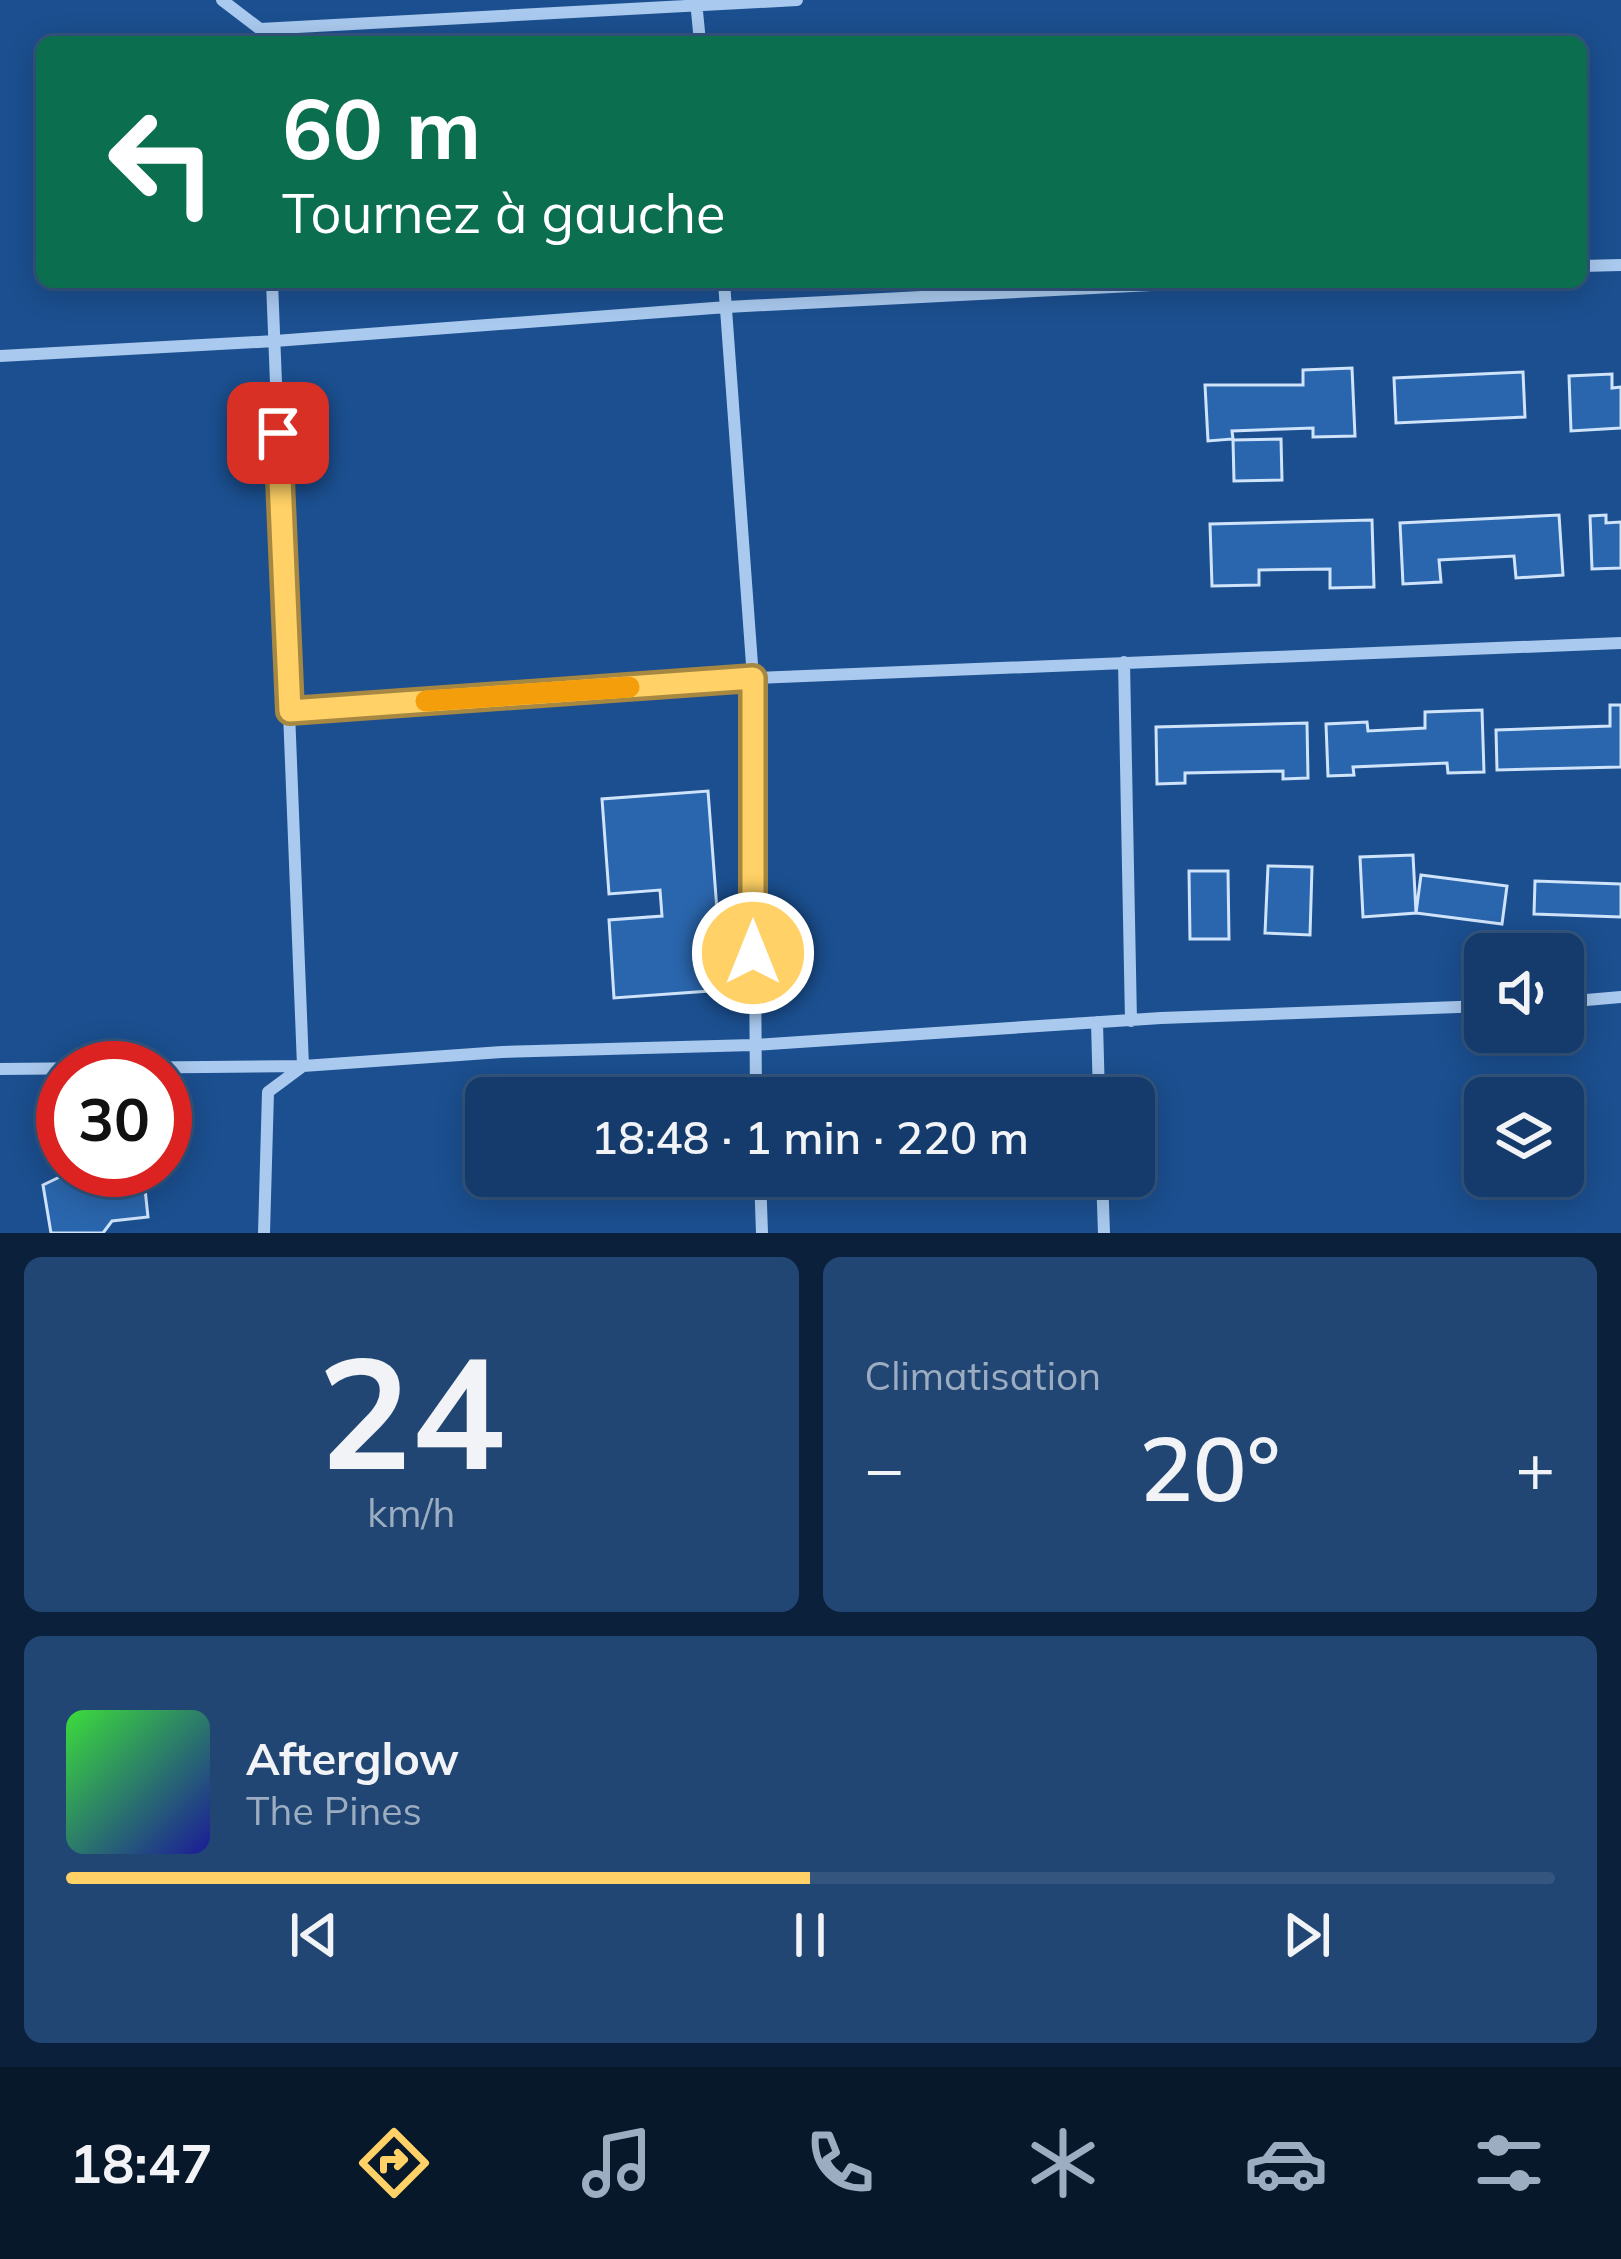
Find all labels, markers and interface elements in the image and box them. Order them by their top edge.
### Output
text: 60 m [282,75,481,180]
icon: left [84,84,240,240]
text: Tournez à gauche [282,179,725,247]
pin [227,382,329,484]
icon: arrive [245,400,311,466]
position arrow [690,890,816,1016]
map controls [1464,933,1584,1197]
button: sound [1464,933,1584,1053]
speed limit sign: 30 [36,1041,192,1197]
button: layers [1464,1077,1584,1197]
text: 18:48 · 1 min · 220 m [591,1109,1029,1165]
text: 24 [318,1312,505,1508]
text: Climatisation [865,1351,1101,1400]
text: 20° [1139,1411,1281,1524]
text: − [865,1426,904,1509]
text: + [1515,1426,1555,1509]
text: km/h [367,1488,455,1537]
text: Afterglow [246,1730,459,1786]
text: The Pines [246,1786,422,1835]
icon: previous [281,1902,347,1968]
icon: pause [777,1902,843,1968]
icon: next [1274,1902,1340,1968]
icon: directions [352,2121,436,2205]
icon: music [575,2121,659,2205]
icon: phone [798,2121,882,2205]
icon: climate [1021,2121,1105,2205]
icon: car [1244,2121,1328,2205]
icon: filters [1467,2121,1551,2205]
text: 18:47 [70,2129,213,2197]

